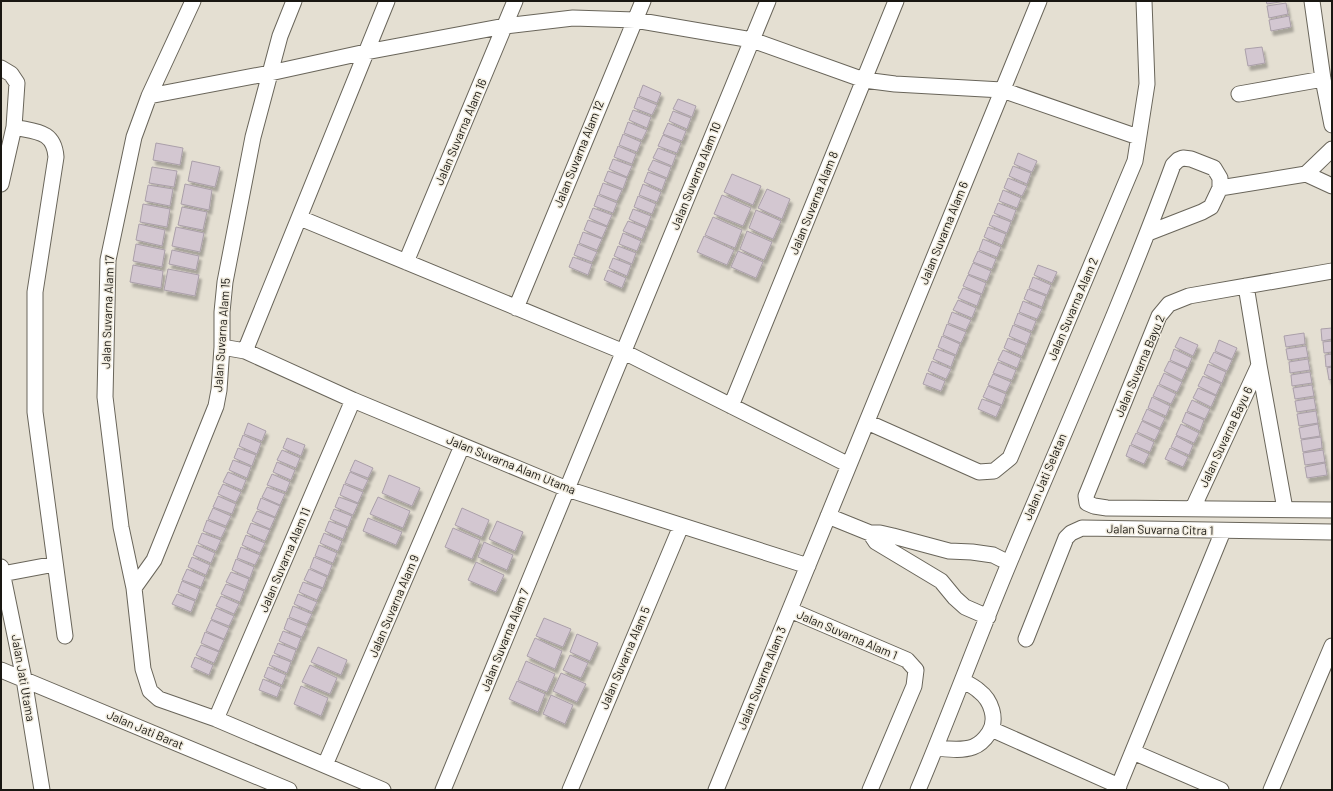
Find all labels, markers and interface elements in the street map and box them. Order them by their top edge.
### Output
street label: Jalan Suvarna Alam 16 [431,76,489,187]
street label: Jalan Suvarna Alam 12 [550,98,606,209]
street label: Jalan Suvarna Alam 10 [667,120,723,231]
street label: Jalan Suvarna Alam 8 [786,149,840,256]
street label: Jalan Suvarna Alam 6 [916,179,970,286]
street label: Jalan Suvarna Alam 17 [98,255,116,369]
street label: Jalan Suvarna Alam 2 [1044,255,1100,362]
street label: Jalan Suvarna Alam 15 [210,277,232,392]
street label: Jalan Suvarna Bayu 2 [1111,312,1167,419]
street label: Jalan Suvarna Bayu 6 [1196,384,1255,489]
street label: Jalan Jati Selatan [1019,431,1069,522]
street label: Jalan Suvarna Alam Utama [445,432,578,496]
street label: Jalan Suvarna Alam 11 [256,505,312,614]
street label: Jalan Suvarna Citra 1 [1106,521,1214,537]
street label: Jalan Suvarna Alam 9 [365,552,421,659]
street label: Jalan Suvarna Alam 7 [477,586,531,693]
street label: Jalan Suvarna Alam 5 [596,604,652,711]
street label: Jalan Suvarna Alam 1 [795,607,900,662]
street label: Jalan Suvarna Alam 3 [734,624,788,731]
street label: Jalan Jati Utama [9,633,39,722]
street label: Jalan Jati Barat [105,707,186,752]

